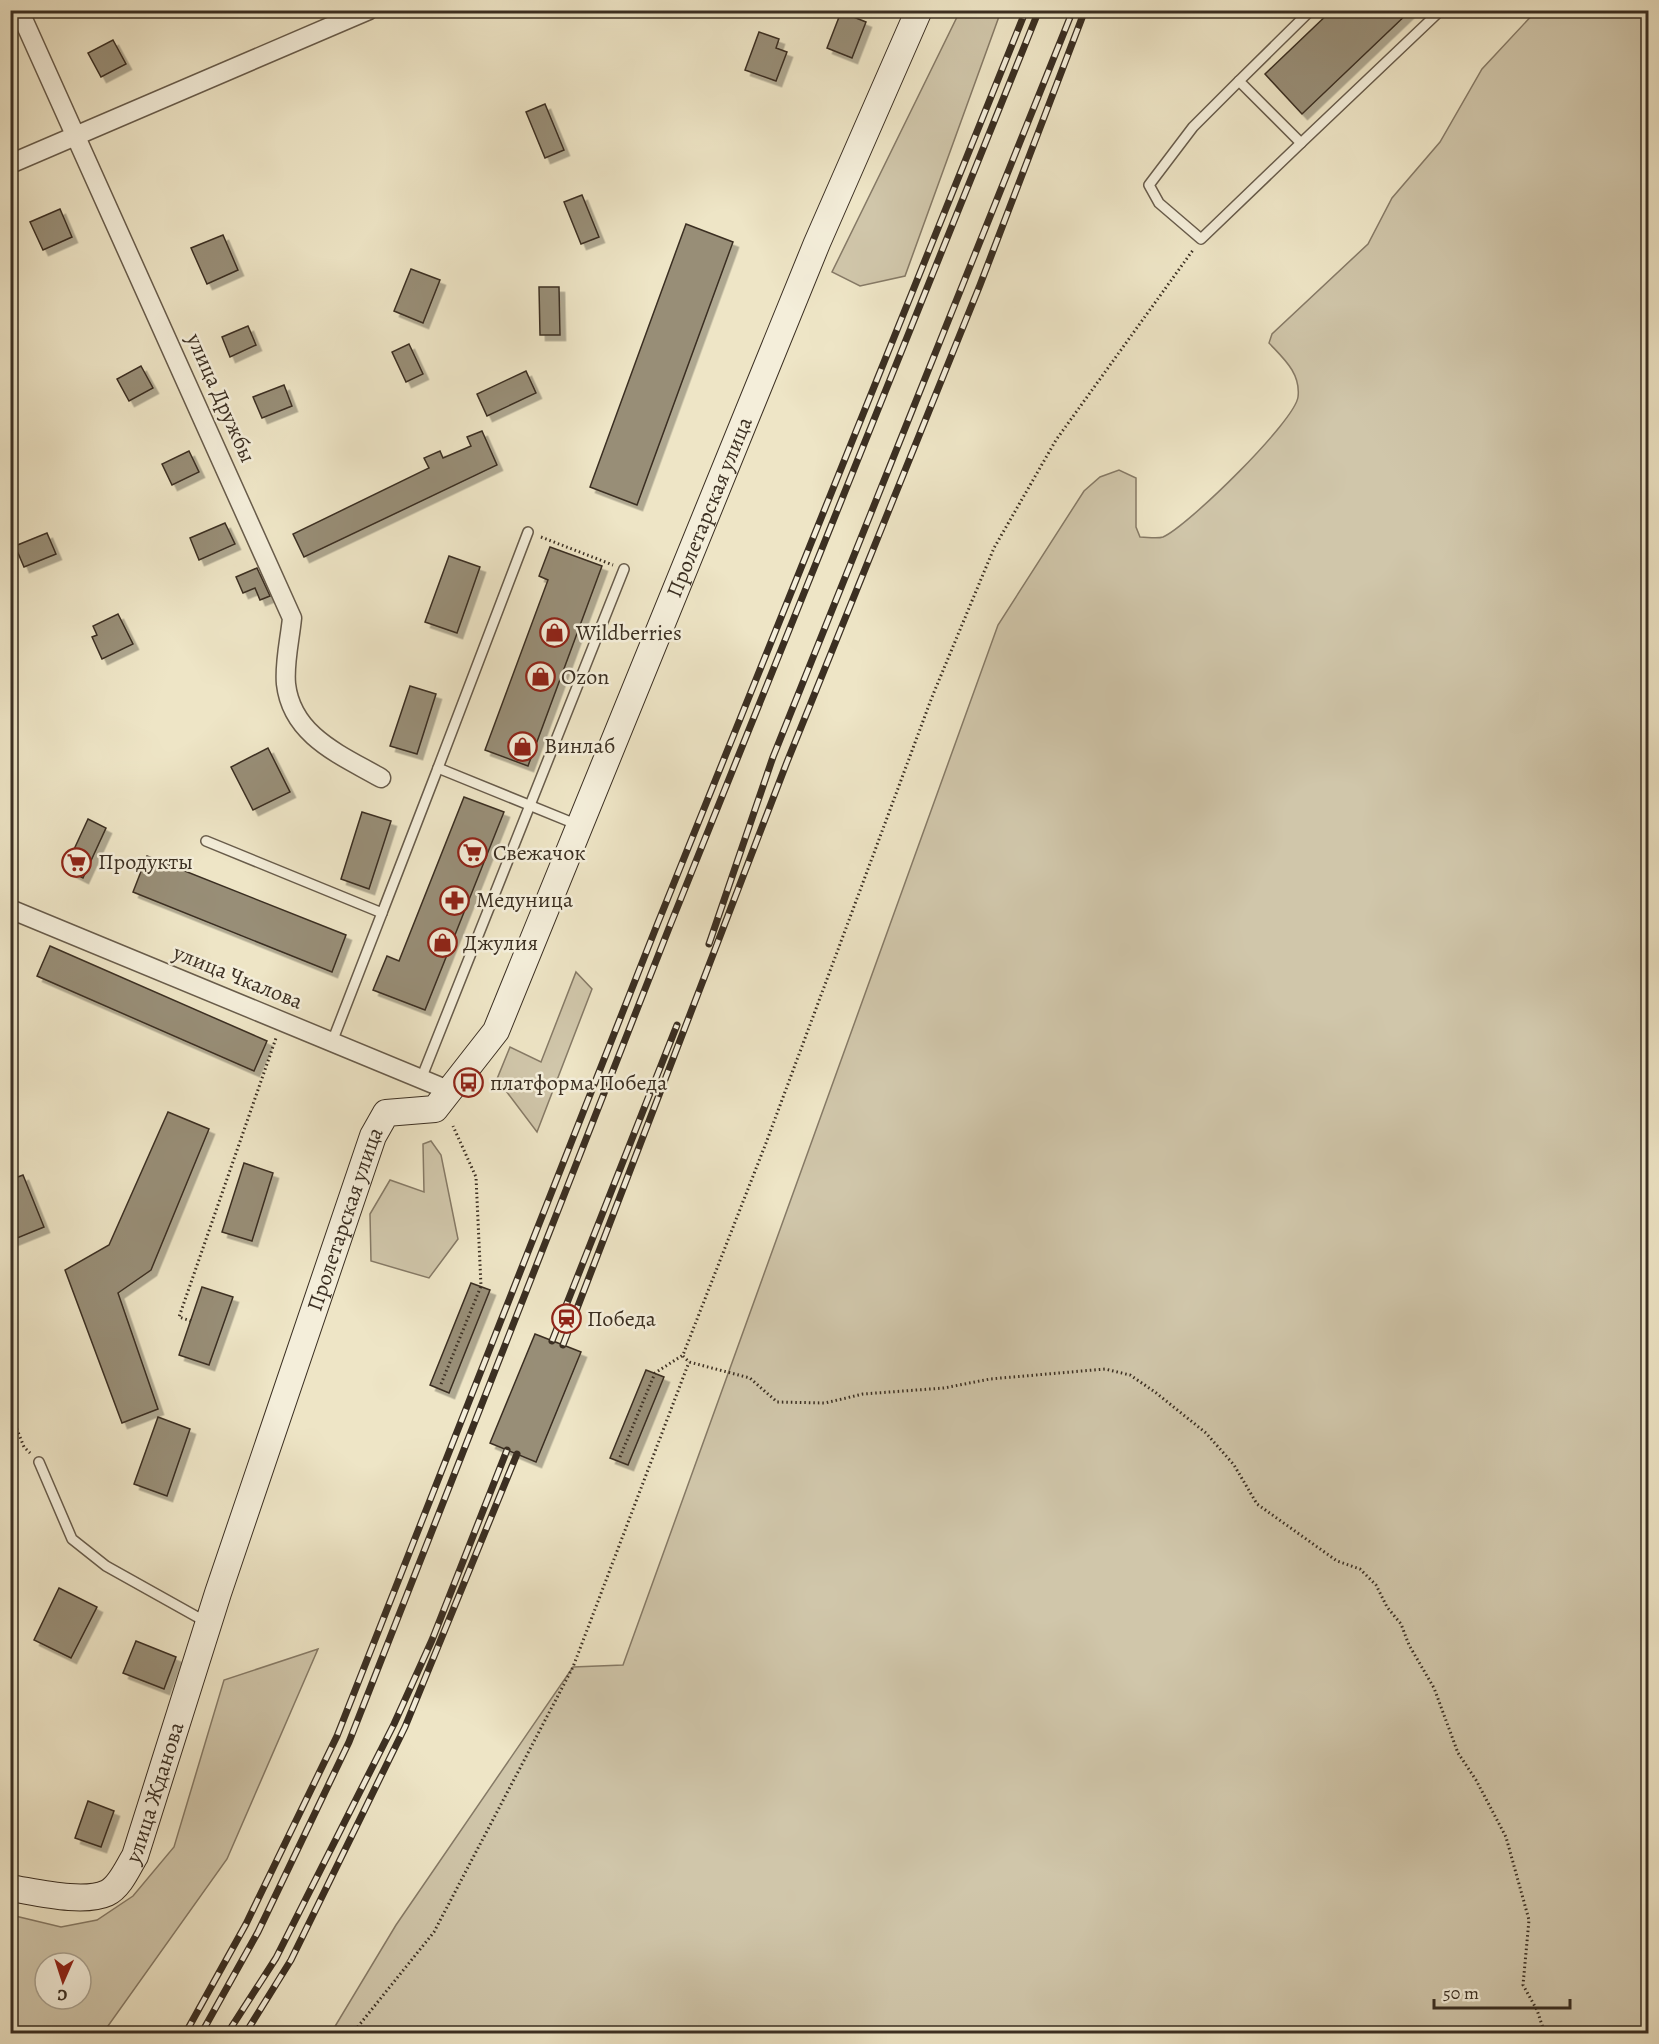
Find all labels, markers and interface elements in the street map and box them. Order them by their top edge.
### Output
street label: улица Дружбы [179,328,263,467]
street label: Пролетарская улица [659,411,760,602]
shop icon: Wildberries [539,617,571,649]
place label: Wildberries [575,618,682,648]
shop icon: Ozon [524,661,556,693]
place label: Ozon [561,662,609,692]
shop icon: Винлаб [507,730,539,762]
place label: Винлаб [544,731,615,761]
supermarket icon: Свежачок [456,837,488,869]
place label: Свежачок [493,838,586,868]
supermarket icon: Продукты [61,846,93,878]
place label: Продукты [98,847,193,877]
pharmacy icon: Медуница [439,884,471,916]
place label: Медуница [476,885,574,915]
shop icon: Джулия [426,927,458,959]
place label: Джулия [463,928,538,958]
street label: улица Чкалова [168,937,308,1017]
bus stop icon: платформа Победа [453,1067,485,1099]
place label: платформа Победа [490,1068,668,1098]
street label: Пролетарская улица [300,1120,391,1315]
station icon: Победа [550,1303,582,1335]
place label: Победа [587,1304,657,1334]
street label: улица Жданова [118,1717,192,1870]
north arrow [33,1951,93,2011]
scale bar [1434,1972,1570,2010]
text: 50 m [1443,1981,1479,2005]
text: С [57,1984,68,2006]

